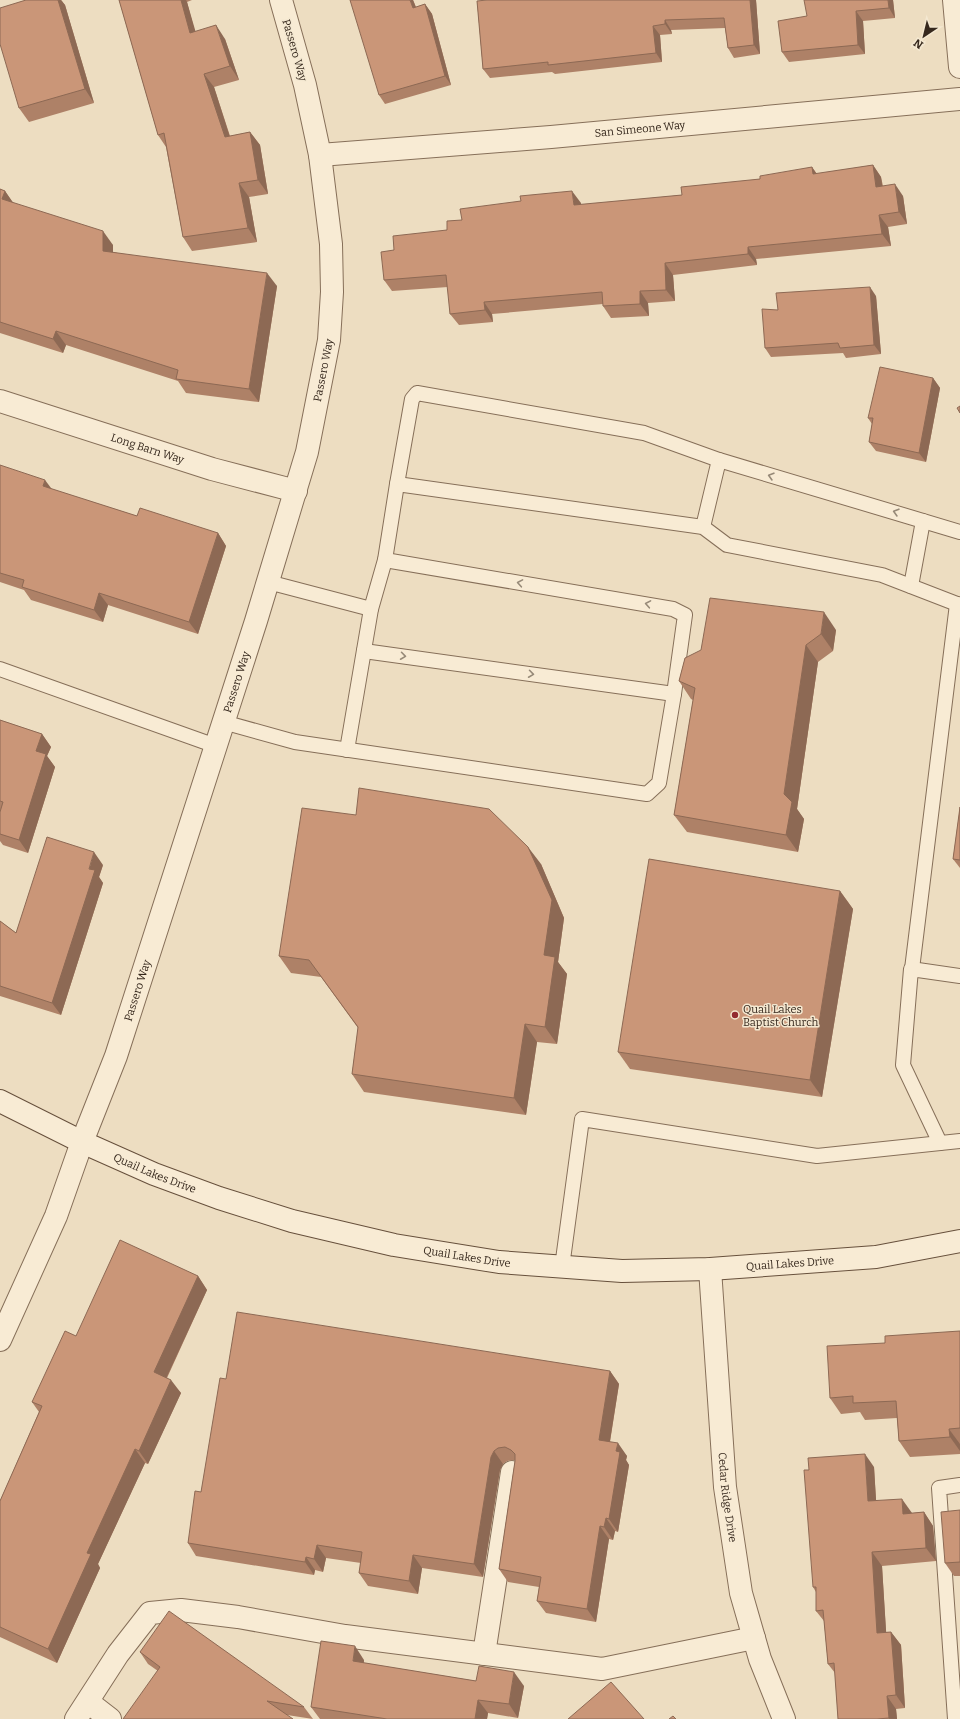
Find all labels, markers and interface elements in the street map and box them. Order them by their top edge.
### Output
north arrow [904,16,944,56]
street label: Passero Way [279,18,310,83]
text: N [911,36,926,52]
street label: San Simeone Way [594,119,686,140]
street label: Passero Way [311,337,336,403]
street label: Long Barn Way [109,431,186,467]
one-way arrow [768,472,775,481]
one-way arrow [893,508,900,517]
one-way arrow [516,579,523,588]
one-way arrow [645,601,651,609]
street label: Passero Way [221,649,253,714]
one-way arrow [399,651,406,660]
one-way arrow [528,669,534,678]
street label: Passero Way [122,958,154,1023]
place label: Quail Lakes Baptist Church [743,1003,819,1029]
marker: Quail Lakes Baptist Church [730,1010,740,1020]
street label: Quail Lakes Drive [111,1151,198,1196]
street label: Quail Lakes Drive [422,1244,511,1270]
street label: Quail Lakes Drive [746,1254,834,1273]
street label: Cedar Ridge Drive [716,1452,739,1543]

